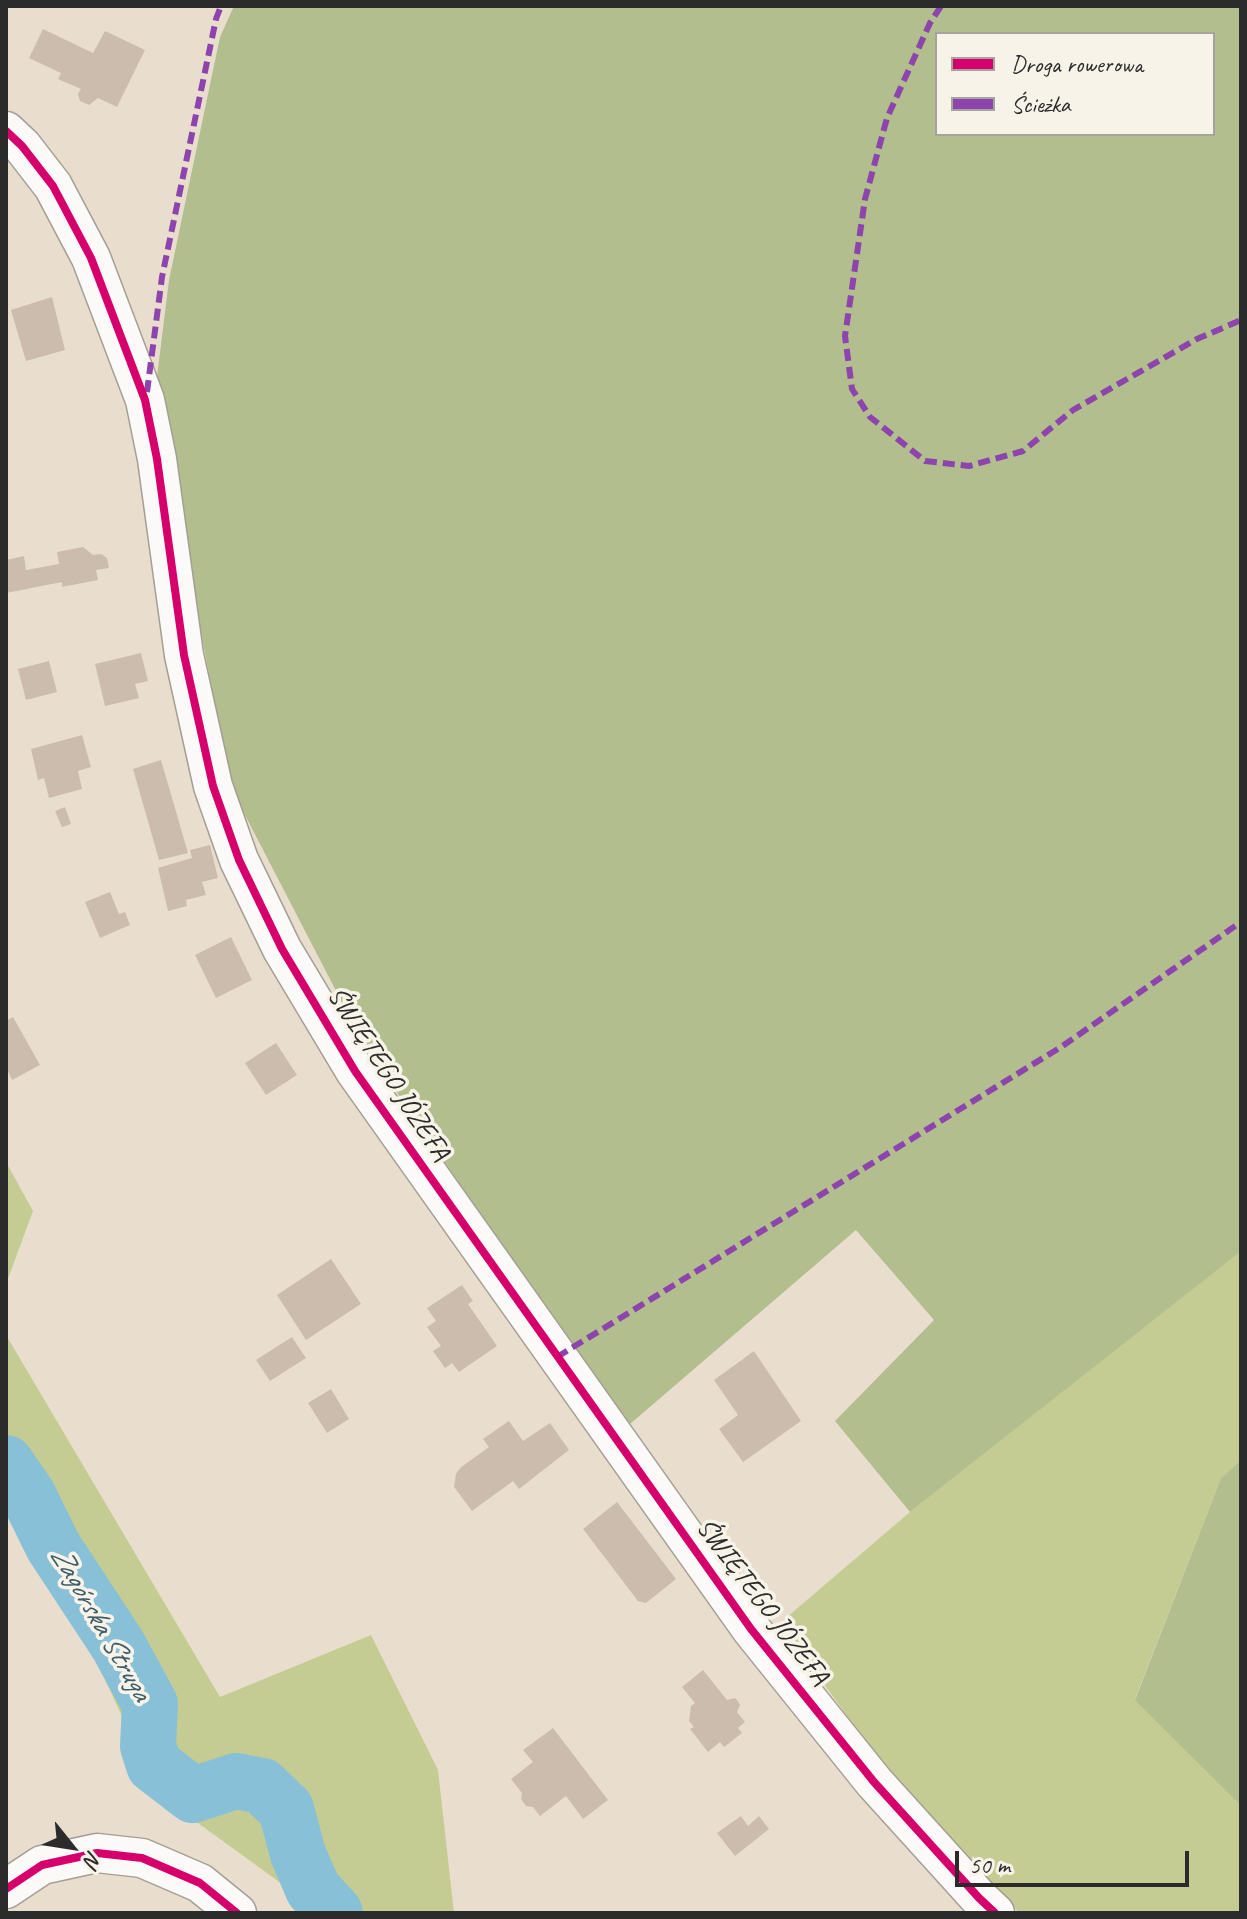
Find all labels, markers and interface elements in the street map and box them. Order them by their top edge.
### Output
legend [935,32,1215,136]
text: Droga rowerowa [1011,49,1143,79]
text: Ścieżka [1011,89,1070,119]
street label: ŚWIĘTEGO JÓZEFA [319,981,457,1167]
street label: ŚWIĘTEGO JÓZEFA [688,1512,836,1692]
water label: Zagórska Struga [42,1541,158,1707]
north arrow [32,1807,112,1887]
scale bar [959,1835,1193,1885]
text: N [77,1846,108,1872]
text: 50 m [969,1850,1010,1880]

